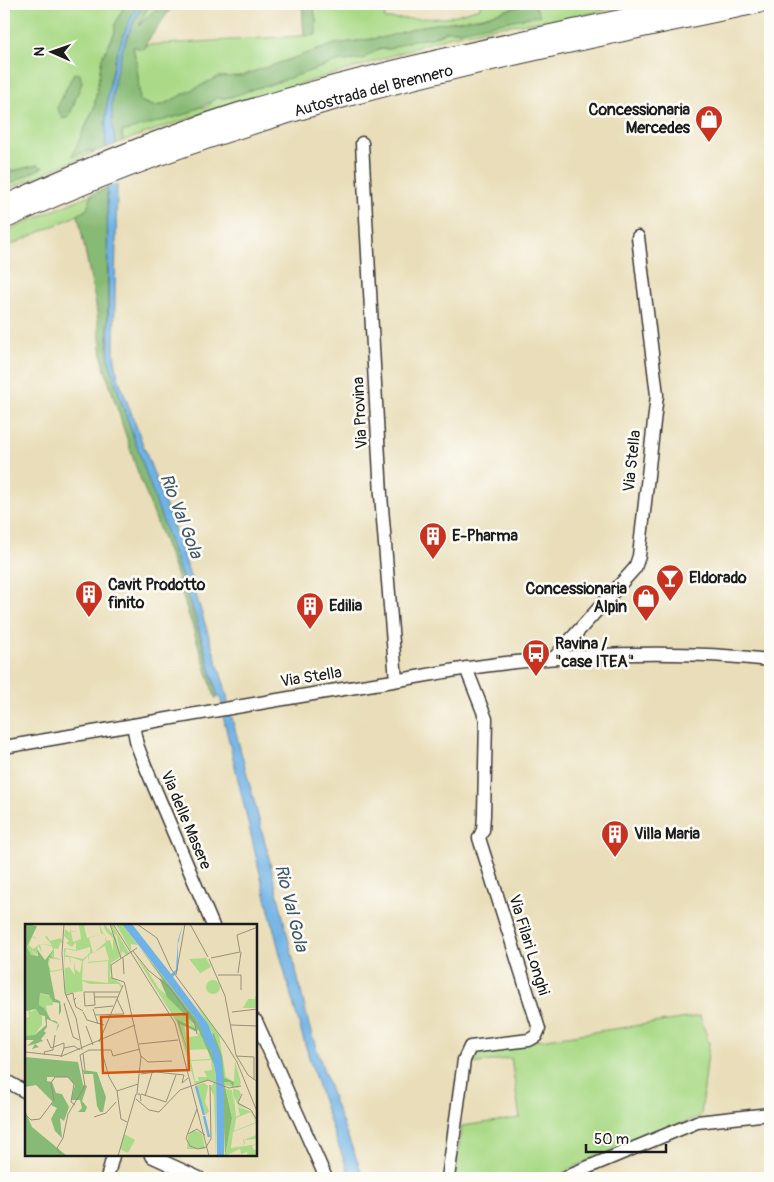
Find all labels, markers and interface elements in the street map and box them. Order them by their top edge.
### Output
north arrow [28,28,78,78]
text: N [31,47,48,57]
street label: Autostrada del Brennero [292,60,455,122]
place label: Concessionaria Mercedes [589,100,691,138]
shop icon: Concessionaria Mercedes [694,104,724,143]
street label: Via Provina [348,376,372,450]
street label: Via Stella [619,429,645,493]
water label: Rio Val Gola [154,470,208,563]
building icon: E-Pharma [418,521,448,560]
place label: E-Pharma [452,526,519,546]
bar icon: Eldorado [655,563,685,602]
place label: Eldorado [689,568,747,588]
place label: Cavit Prodotto finito [108,575,206,613]
building icon: Cavit Prodotto finito [74,579,104,618]
place label: Concessionaria Alpin [526,579,628,617]
shop icon: Concessionaria Alpin [631,583,661,622]
building icon: Edilia [295,591,325,630]
place label: Edilia [329,596,363,616]
place label: Ravina / "case ITEA" [555,634,634,672]
bus stop icon: Ravina / "case ITEA" [521,638,551,677]
street label: Via Stella [279,662,343,692]
street label: Via delle Masere [156,768,216,873]
building icon: Villa Maria [600,819,630,858]
place label: Villa Maria [634,824,700,844]
water label: Rio Val Gola [269,862,313,955]
street label: Via Filari Longhi [504,892,554,998]
inset map [25,924,258,1157]
scale bar [586,1122,666,1154]
text: 50 m [594,1130,629,1149]

